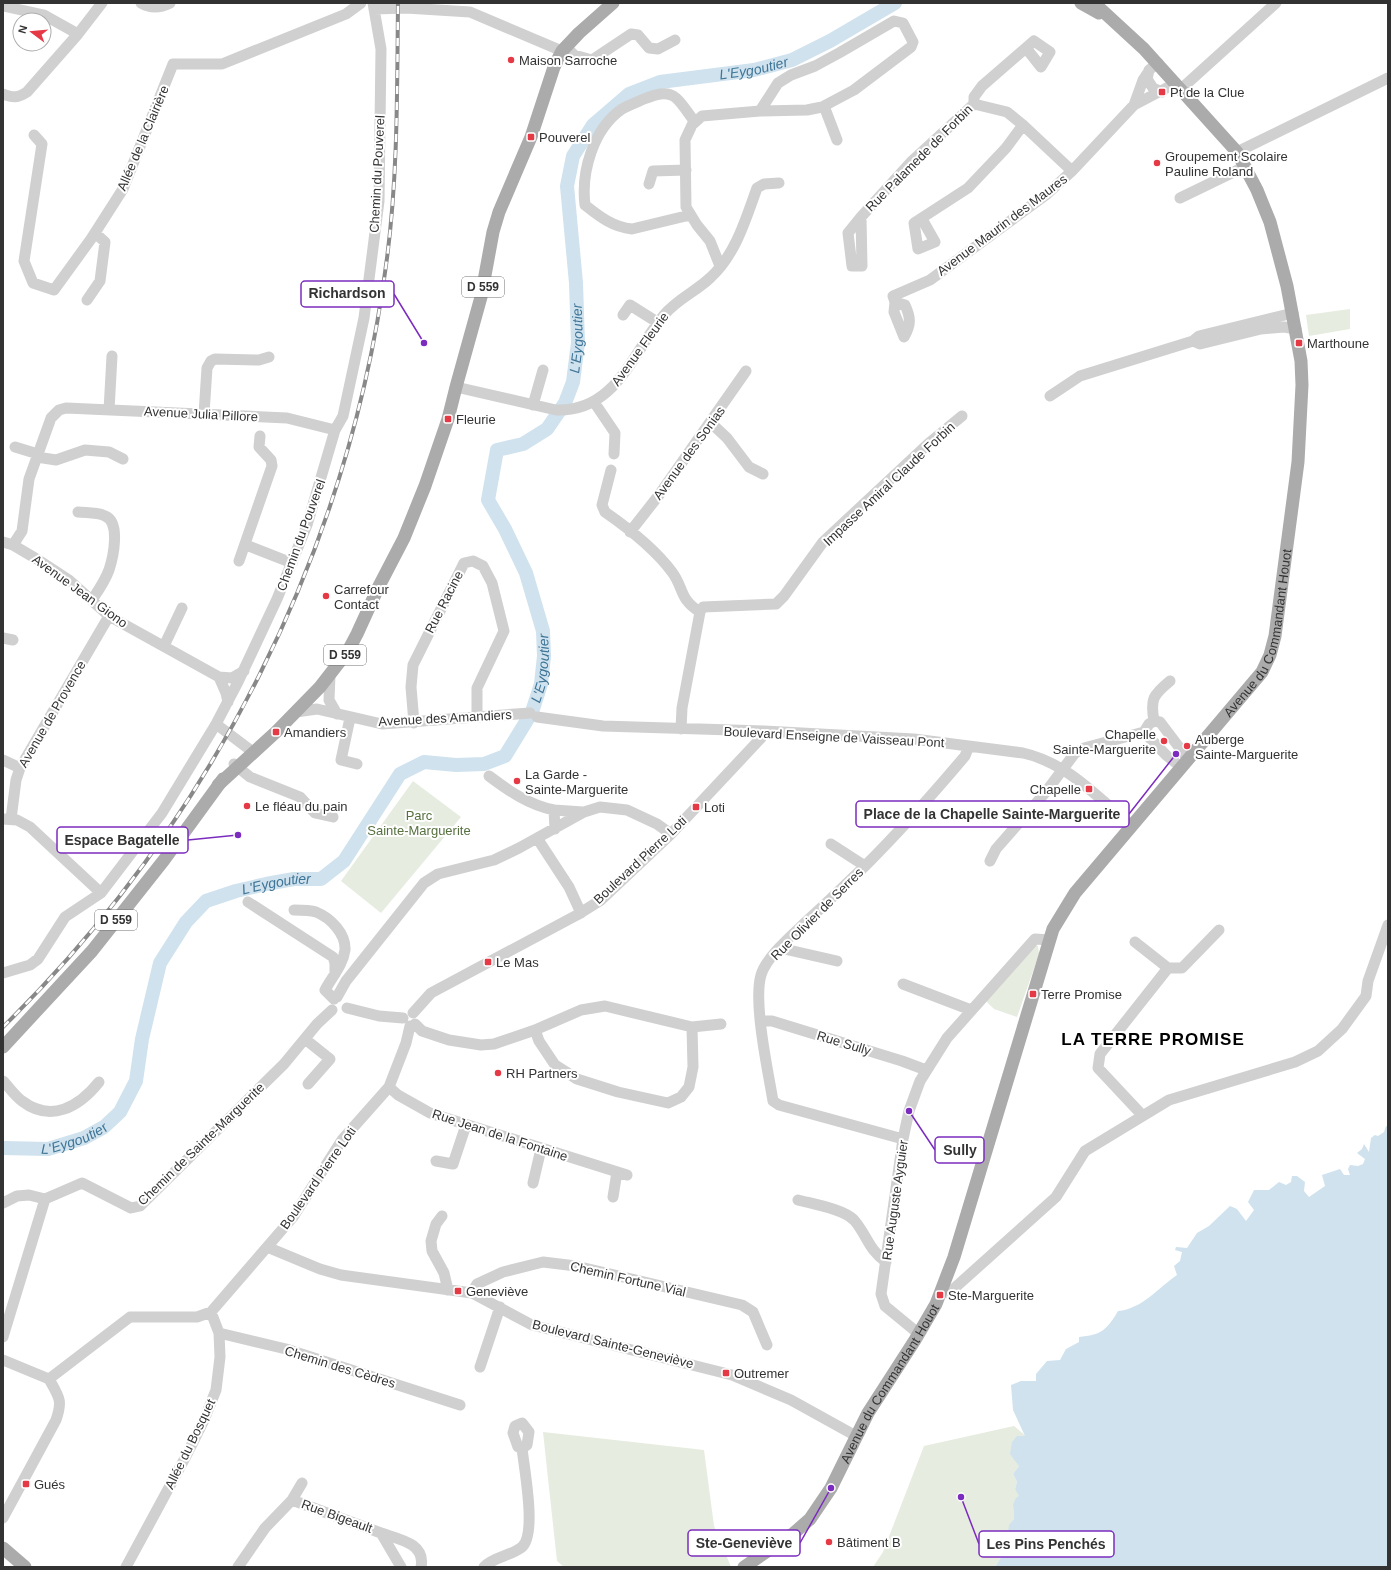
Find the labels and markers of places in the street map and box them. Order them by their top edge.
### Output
place label: Maison Sarroche [519,53,617,68]
marker: Maison Sarroche [506,55,516,65]
place label: Pt de la Clue [1170,85,1244,100]
marker: Pt de la Clue [1157,87,1167,97]
place label: Pouverel [539,130,590,145]
marker: Pouverel [526,132,536,142]
place label: Groupement Scolaire Pauline Roland [1165,149,1288,179]
marker: Groupement Scolaire Pauline Roland [1152,158,1162,168]
callout: Richardson [301,281,394,307]
place label: Marthoune [1307,336,1369,351]
marker: Marthoune [1294,338,1304,348]
place label: Fleurie [456,412,496,427]
marker: Fleurie [443,414,453,424]
place label: Carrefour Contact [334,582,390,612]
marker: Carrefour Contact [321,591,331,601]
place label: Amandiers [284,725,347,740]
marker: Amandiers [271,727,281,737]
place label: Chapelle Sainte-Marguerite [1053,727,1156,757]
place label: Auberge Sainte-Marguerite [1195,732,1298,762]
marker: Chapelle Sainte-Marguerite [1159,736,1169,746]
marker: Auberge Sainte-Marguerite [1182,741,1192,751]
place label: La Garde - Sainte-Marguerite [525,767,628,797]
marker: La Garde - Sainte-Marguerite [512,776,522,786]
place label: Chapelle [1030,782,1081,797]
marker: Chapelle [1084,784,1094,794]
place label: Le fléau du pain [255,799,348,814]
place label: Loti [704,800,725,815]
marker: Le fléau du pain [242,801,252,811]
callout: Place de la Chapelle Sainte-Marguerite [856,801,1129,827]
marker: Loti [691,802,701,812]
callout: Espace Bagatelle [57,827,188,853]
place label: Le Mas [496,955,539,970]
marker: Le Mas [483,957,493,967]
place label: Terre Promise [1041,987,1122,1002]
marker: Terre Promise [1028,989,1038,999]
place label: RH Partners [506,1066,578,1081]
marker: RH Partners [493,1068,503,1078]
callout: Sully [935,1137,984,1163]
place label: Geneviève [466,1284,528,1299]
marker: Geneviève [453,1286,463,1296]
place label: Ste-Marguerite [948,1288,1034,1303]
marker: Ste-Marguerite [935,1290,945,1300]
place label: Outremer [734,1366,790,1381]
marker: Outremer [721,1368,731,1378]
place label: Gués [34,1477,66,1492]
marker: Gués [21,1479,31,1489]
callout: Ste-Geneviève [688,1530,800,1556]
callout: Les Pins Penchés [979,1531,1114,1557]
place label: Bâtiment B [837,1535,901,1550]
marker: Bâtiment B [824,1537,834,1547]

